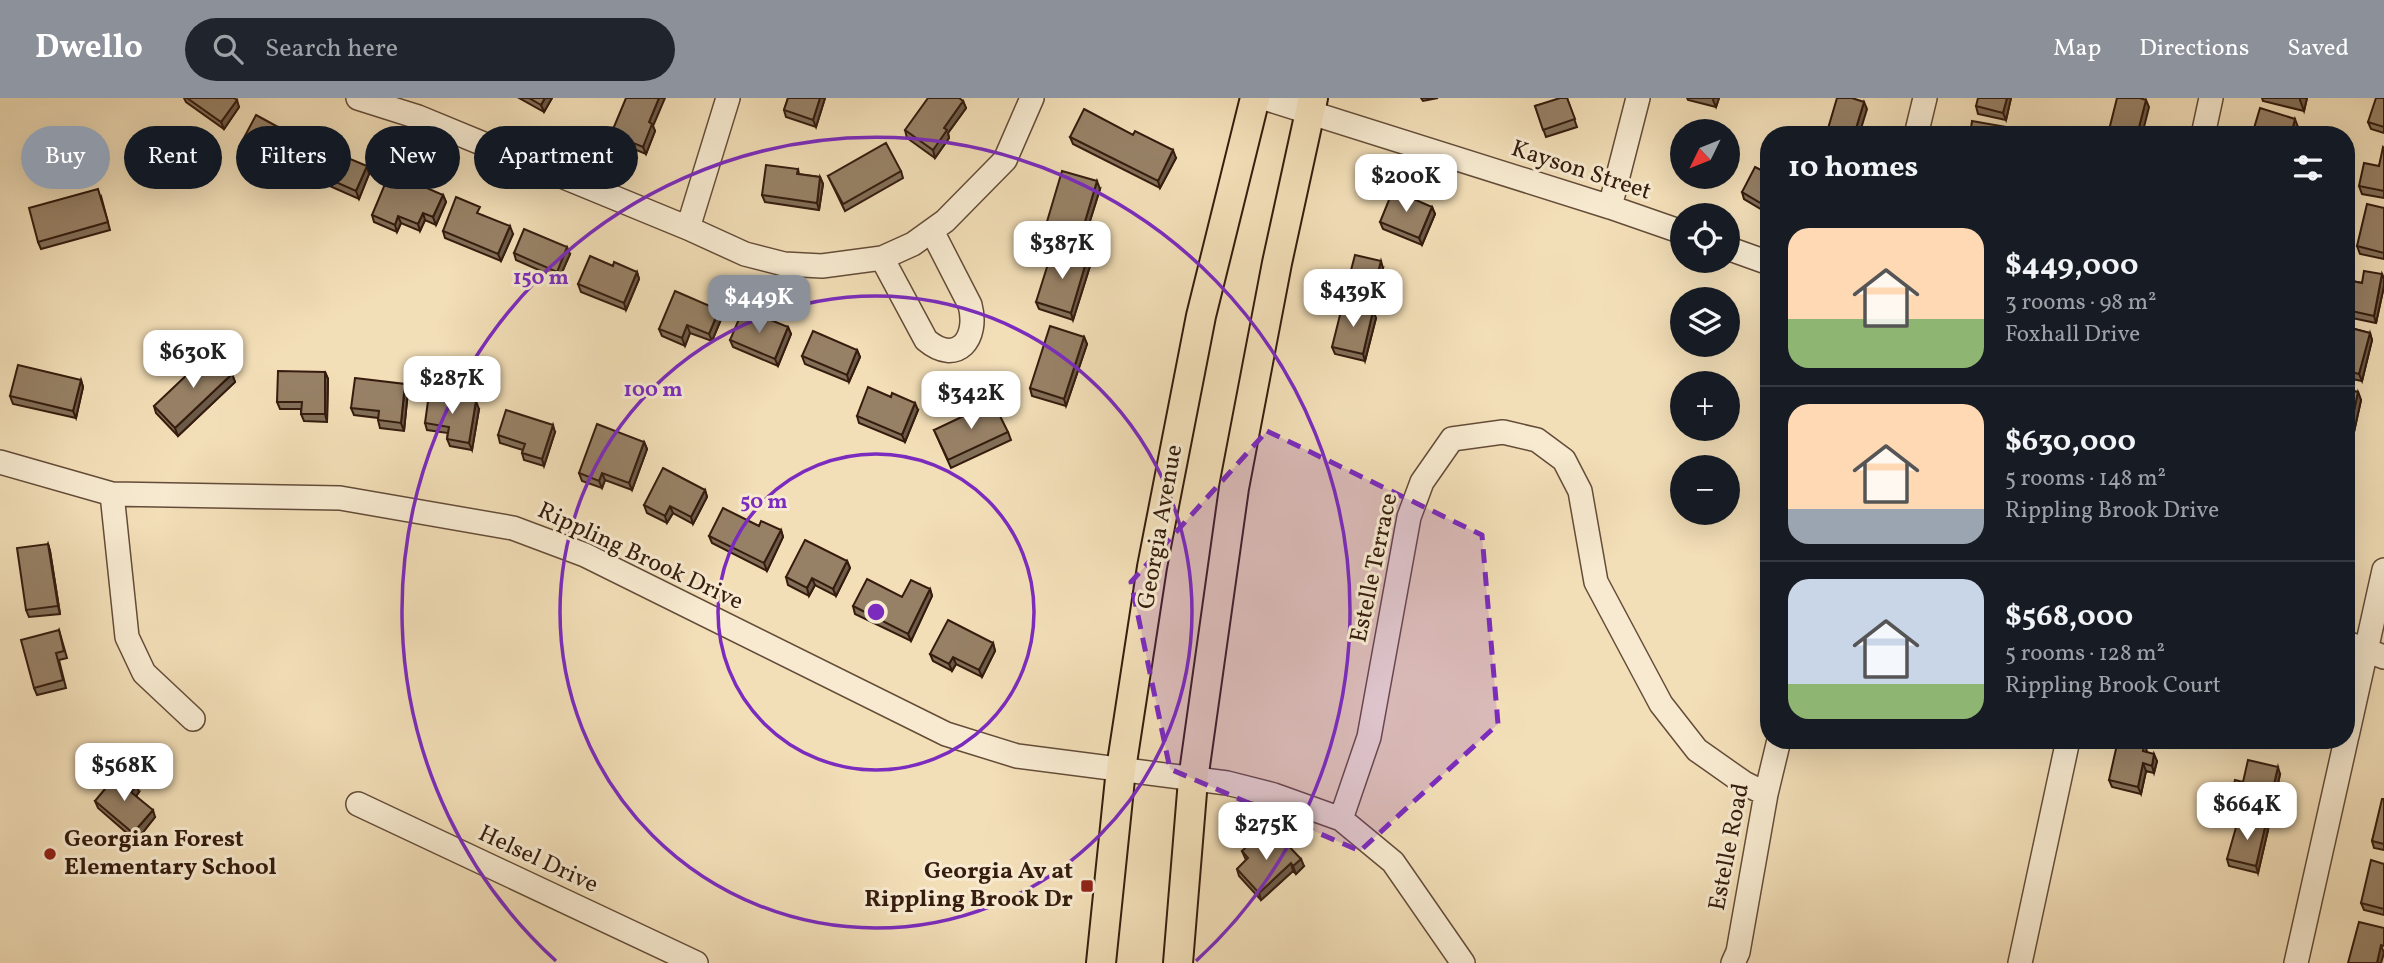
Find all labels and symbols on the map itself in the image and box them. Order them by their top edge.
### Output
north arrow [1670,119,1740,189]
street label: Kayson Street [1507,132,1655,210]
pin: $200K [1357,155,1455,214]
pin: $387K [1013,222,1111,281]
text: 150 m [513,264,569,293]
pin: $439K [1304,270,1402,329]
pin: $449K [710,275,808,335]
pin: $630K [144,330,242,390]
pin: $287K [403,356,501,416]
pin: $342K [922,372,1020,431]
text: 100 m [623,376,683,405]
street label: Georgia Avenue [1130,442,1192,612]
text: 50 m [740,488,788,517]
street label: Estelle Terrace [1343,490,1407,646]
street label: Rippling Brook Drive [532,494,748,620]
centre of rings [864,600,888,624]
pin: $568K [75,744,173,803]
street label: Estelle Road [1701,780,1759,914]
pin: $664K [2198,782,2296,842]
pin: $275K [1217,802,1315,862]
street label: Helsel Drive [472,817,604,903]
place label: Georgian Forest Elementary School [64,823,277,885]
marker: Georgian Forest Elementary School [42,846,58,862]
place label: Georgia Av at Rippling Brook Dr [864,855,1073,917]
marker: Georgia Av at Rippling Brook Dr [1079,878,1095,894]

